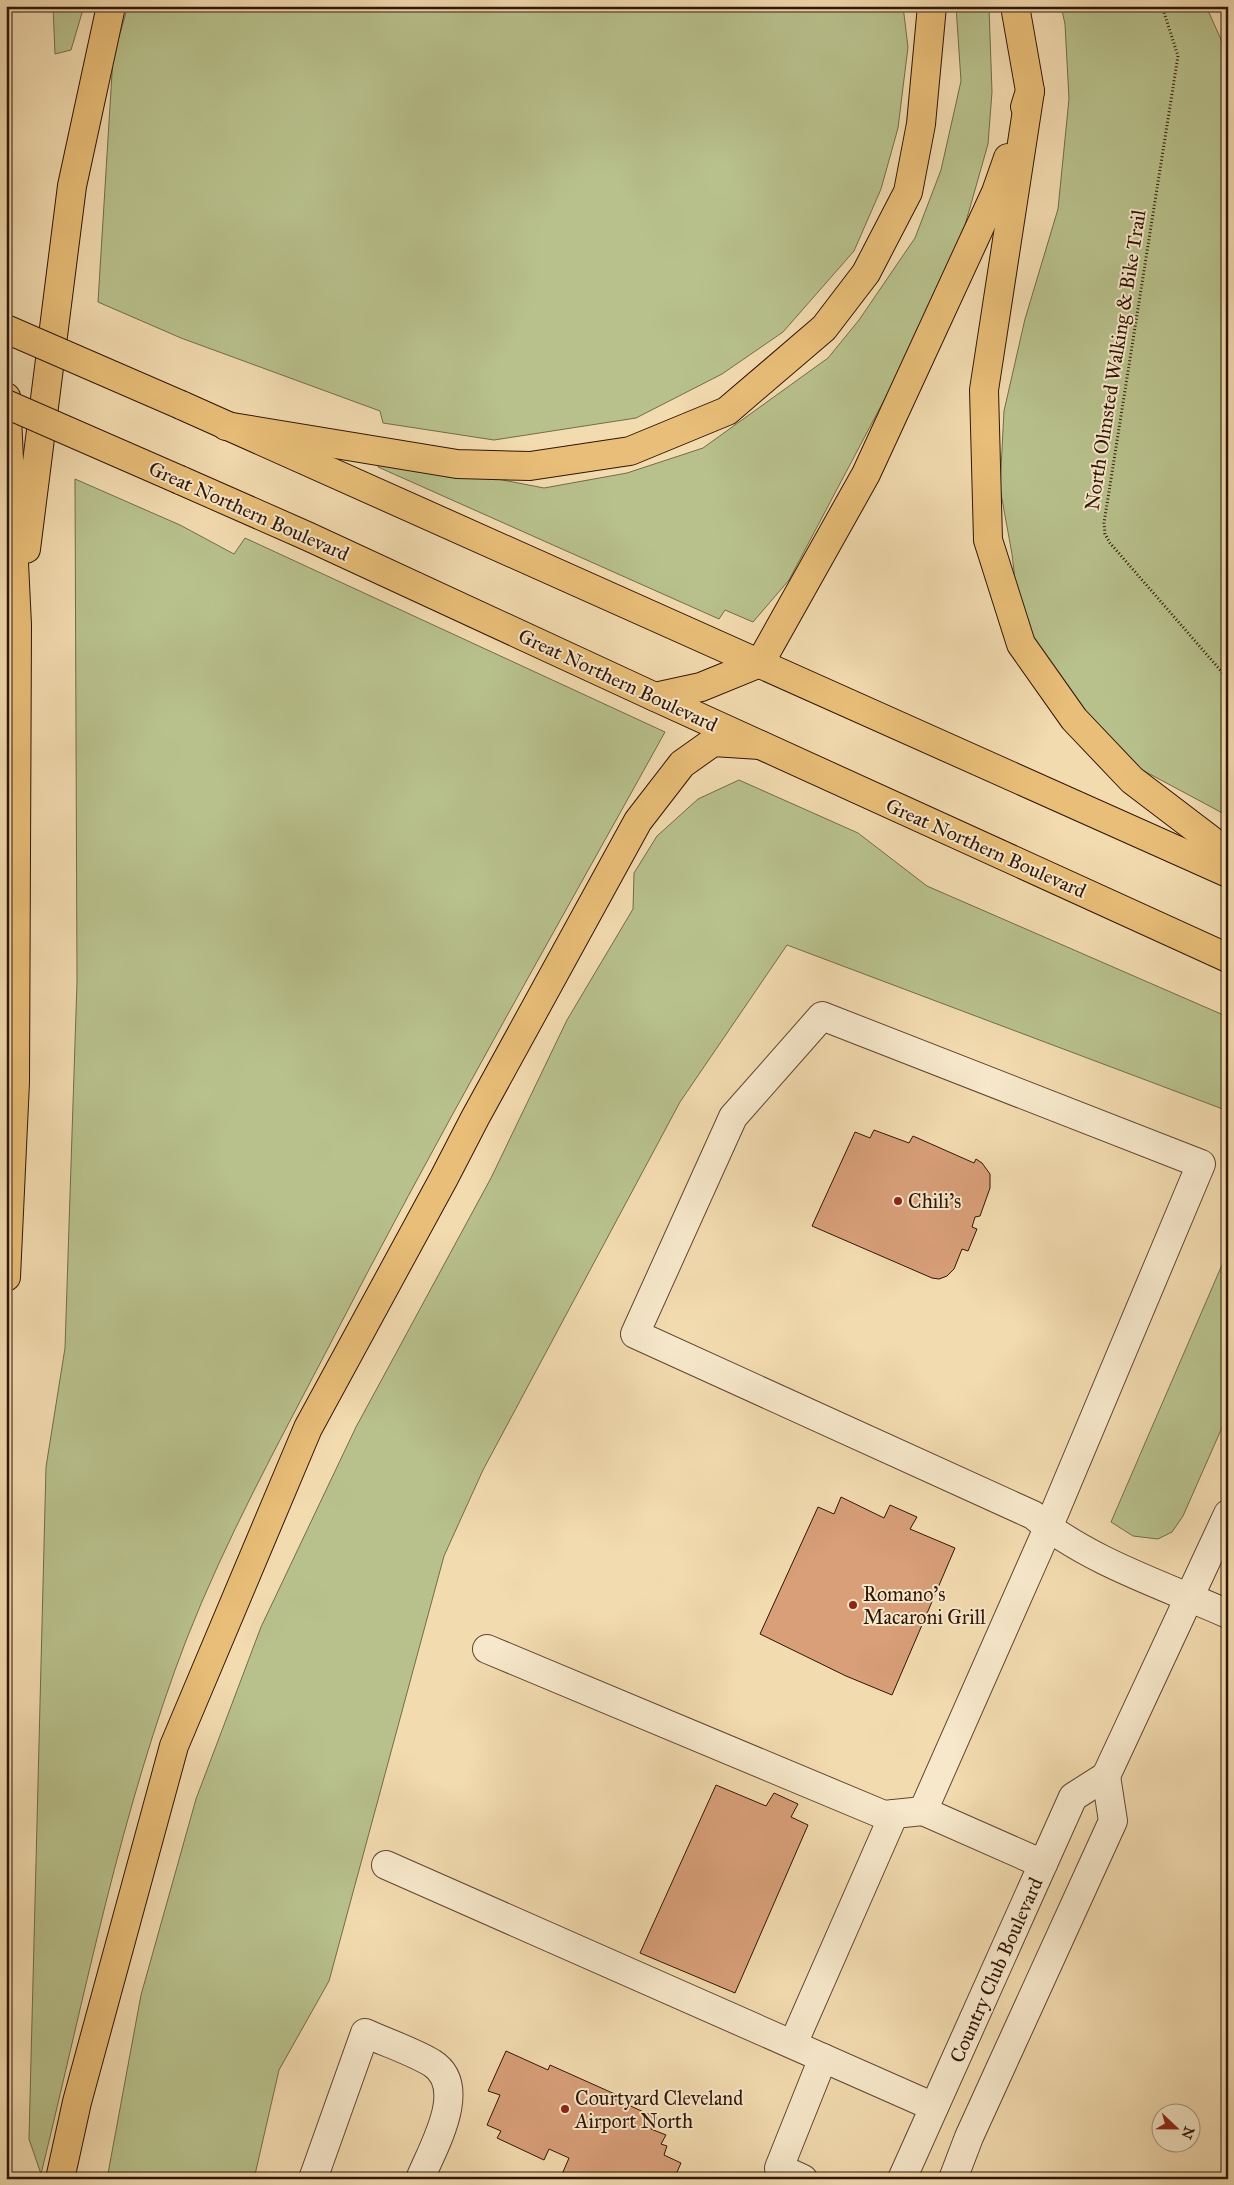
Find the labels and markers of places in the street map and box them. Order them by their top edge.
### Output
place label: Chili's [908,1189,961,1213]
marker: Chili's [892,1195,904,1207]
place label: Romano's Macaroni Grill [863,1582,986,1629]
marker: Romano's Macaroni Grill [847,1599,859,1611]
place label: Courtyard Cleveland Airport North [574,2086,743,2133]
marker: Courtyard Cleveland Airport North [559,2103,571,2115]

